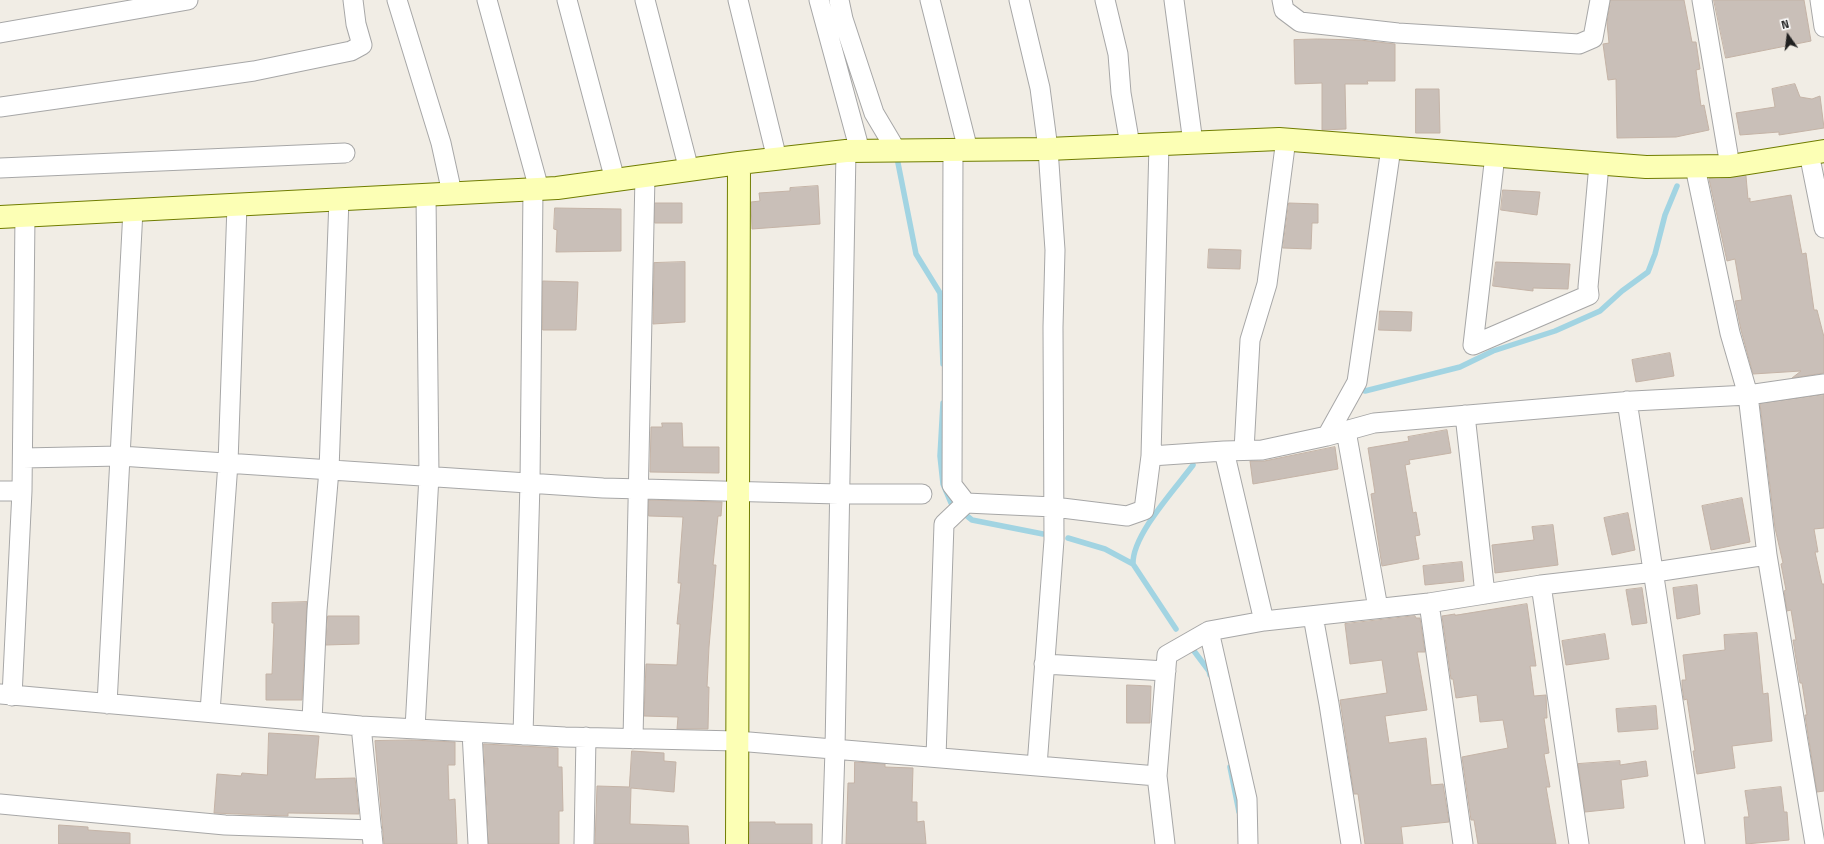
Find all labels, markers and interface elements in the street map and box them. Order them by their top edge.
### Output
north arrow [1768,16,1808,56]
text: N [1779,16,1791,33]

